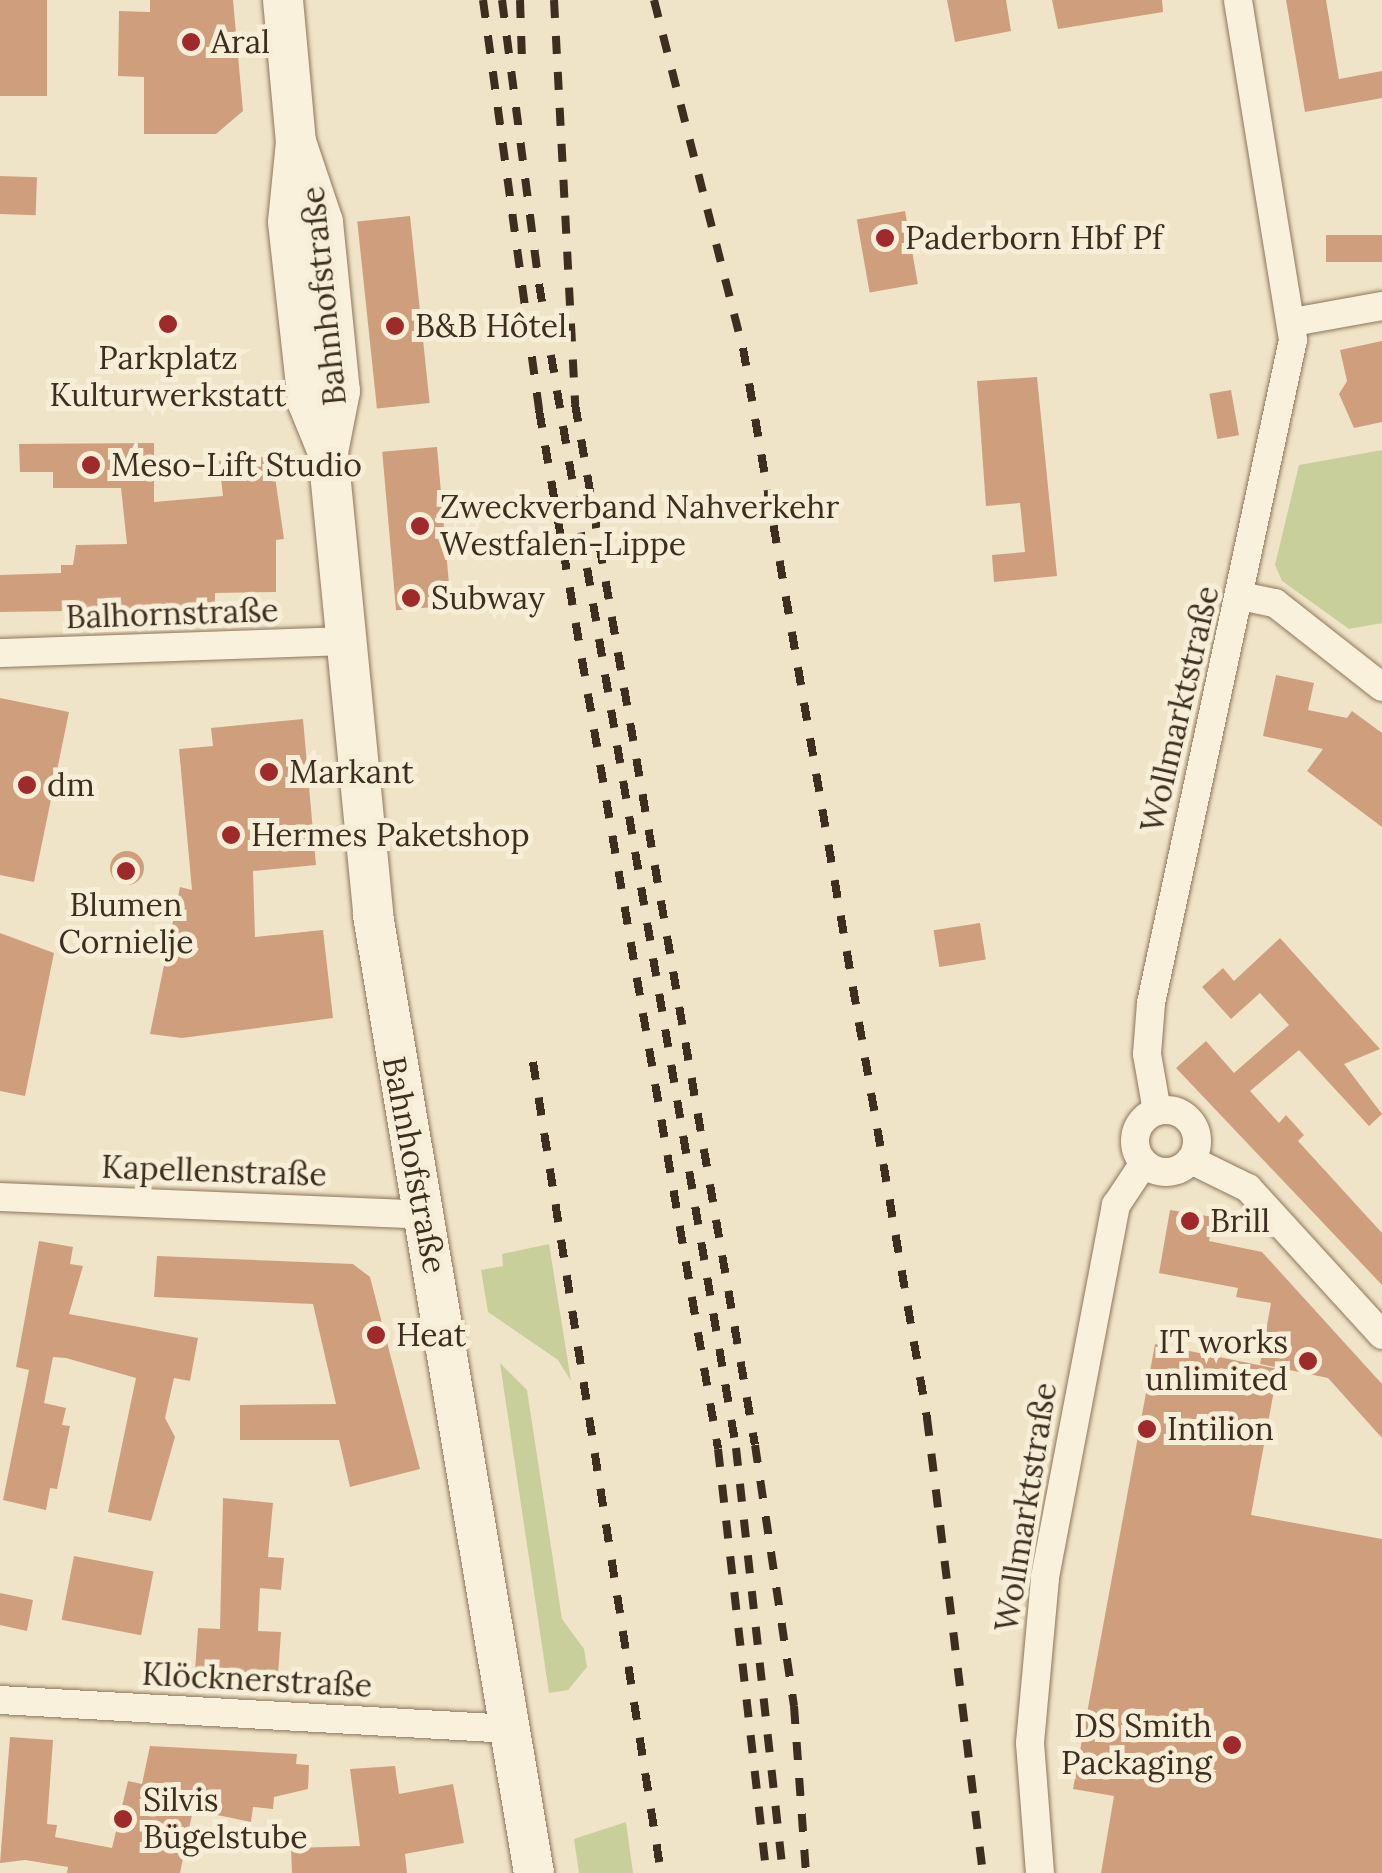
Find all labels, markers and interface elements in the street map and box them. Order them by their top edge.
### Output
place label: Aral [211,23,270,61]
marker: Aral [180,31,202,53]
street label: Bahnhofstraße [293,185,355,407]
place label: Paderborn Hbf Pf [905,219,1163,257]
marker: Paderborn Hbf Pf [874,227,896,249]
place label: B&B Hôtel [415,307,567,345]
marker: Parkplatz Kulturwerkstatt [157,313,179,335]
marker: B&B Hôtel [384,315,406,337]
place label: Parkplatz Kulturwerkstatt [50,340,286,415]
place label: Meso-Lift Studio [111,446,362,484]
marker: Meso-Lift Studio [80,454,102,476]
place label: Zweckverband Nahverkehr Westfalen-Lippe [440,489,839,564]
marker: Zweckverband Nahverkehr Westfalen-Lippe [409,515,431,537]
place label: Subway [431,579,545,617]
street label: Wollmarktstraße [1133,582,1227,836]
marker: Subway [400,587,422,609]
street label: Balhornstraße [65,591,279,637]
place label: Markant [289,753,414,791]
marker: Markant [258,761,280,783]
place label: dm [47,766,95,804]
marker: dm [16,774,38,796]
place label: Hermes Paketshop [251,816,530,854]
marker: Hermes Paketshop [220,824,242,846]
marker: Blumen Cornielje [115,860,137,882]
place label: Blumen Cornielje [58,887,194,962]
street label: Bahnhofstraße [374,1053,454,1277]
street label: Kapellenstraße [101,1148,327,1194]
place label: Brill [1210,1202,1270,1240]
marker: Brill [1179,1210,1201,1232]
place label: Heat [396,1316,466,1354]
marker: Heat [365,1324,387,1346]
place label: IT works unlimited [1145,1324,1288,1399]
marker: IT works unlimited [1297,1350,1319,1372]
street label: Wollmarktstraße [987,1380,1065,1634]
place label: Intilion [1167,1410,1274,1448]
marker: Intilion [1136,1418,1158,1440]
street label: Klöcknerstraße [141,1655,373,1705]
place label: DS Smith Packaging [1061,1708,1212,1783]
marker: DS Smith Packaging [1221,1734,1243,1756]
place label: Silvis Bügelstube [143,1782,308,1857]
marker: Silvis Bügelstube [112,1808,134,1830]

